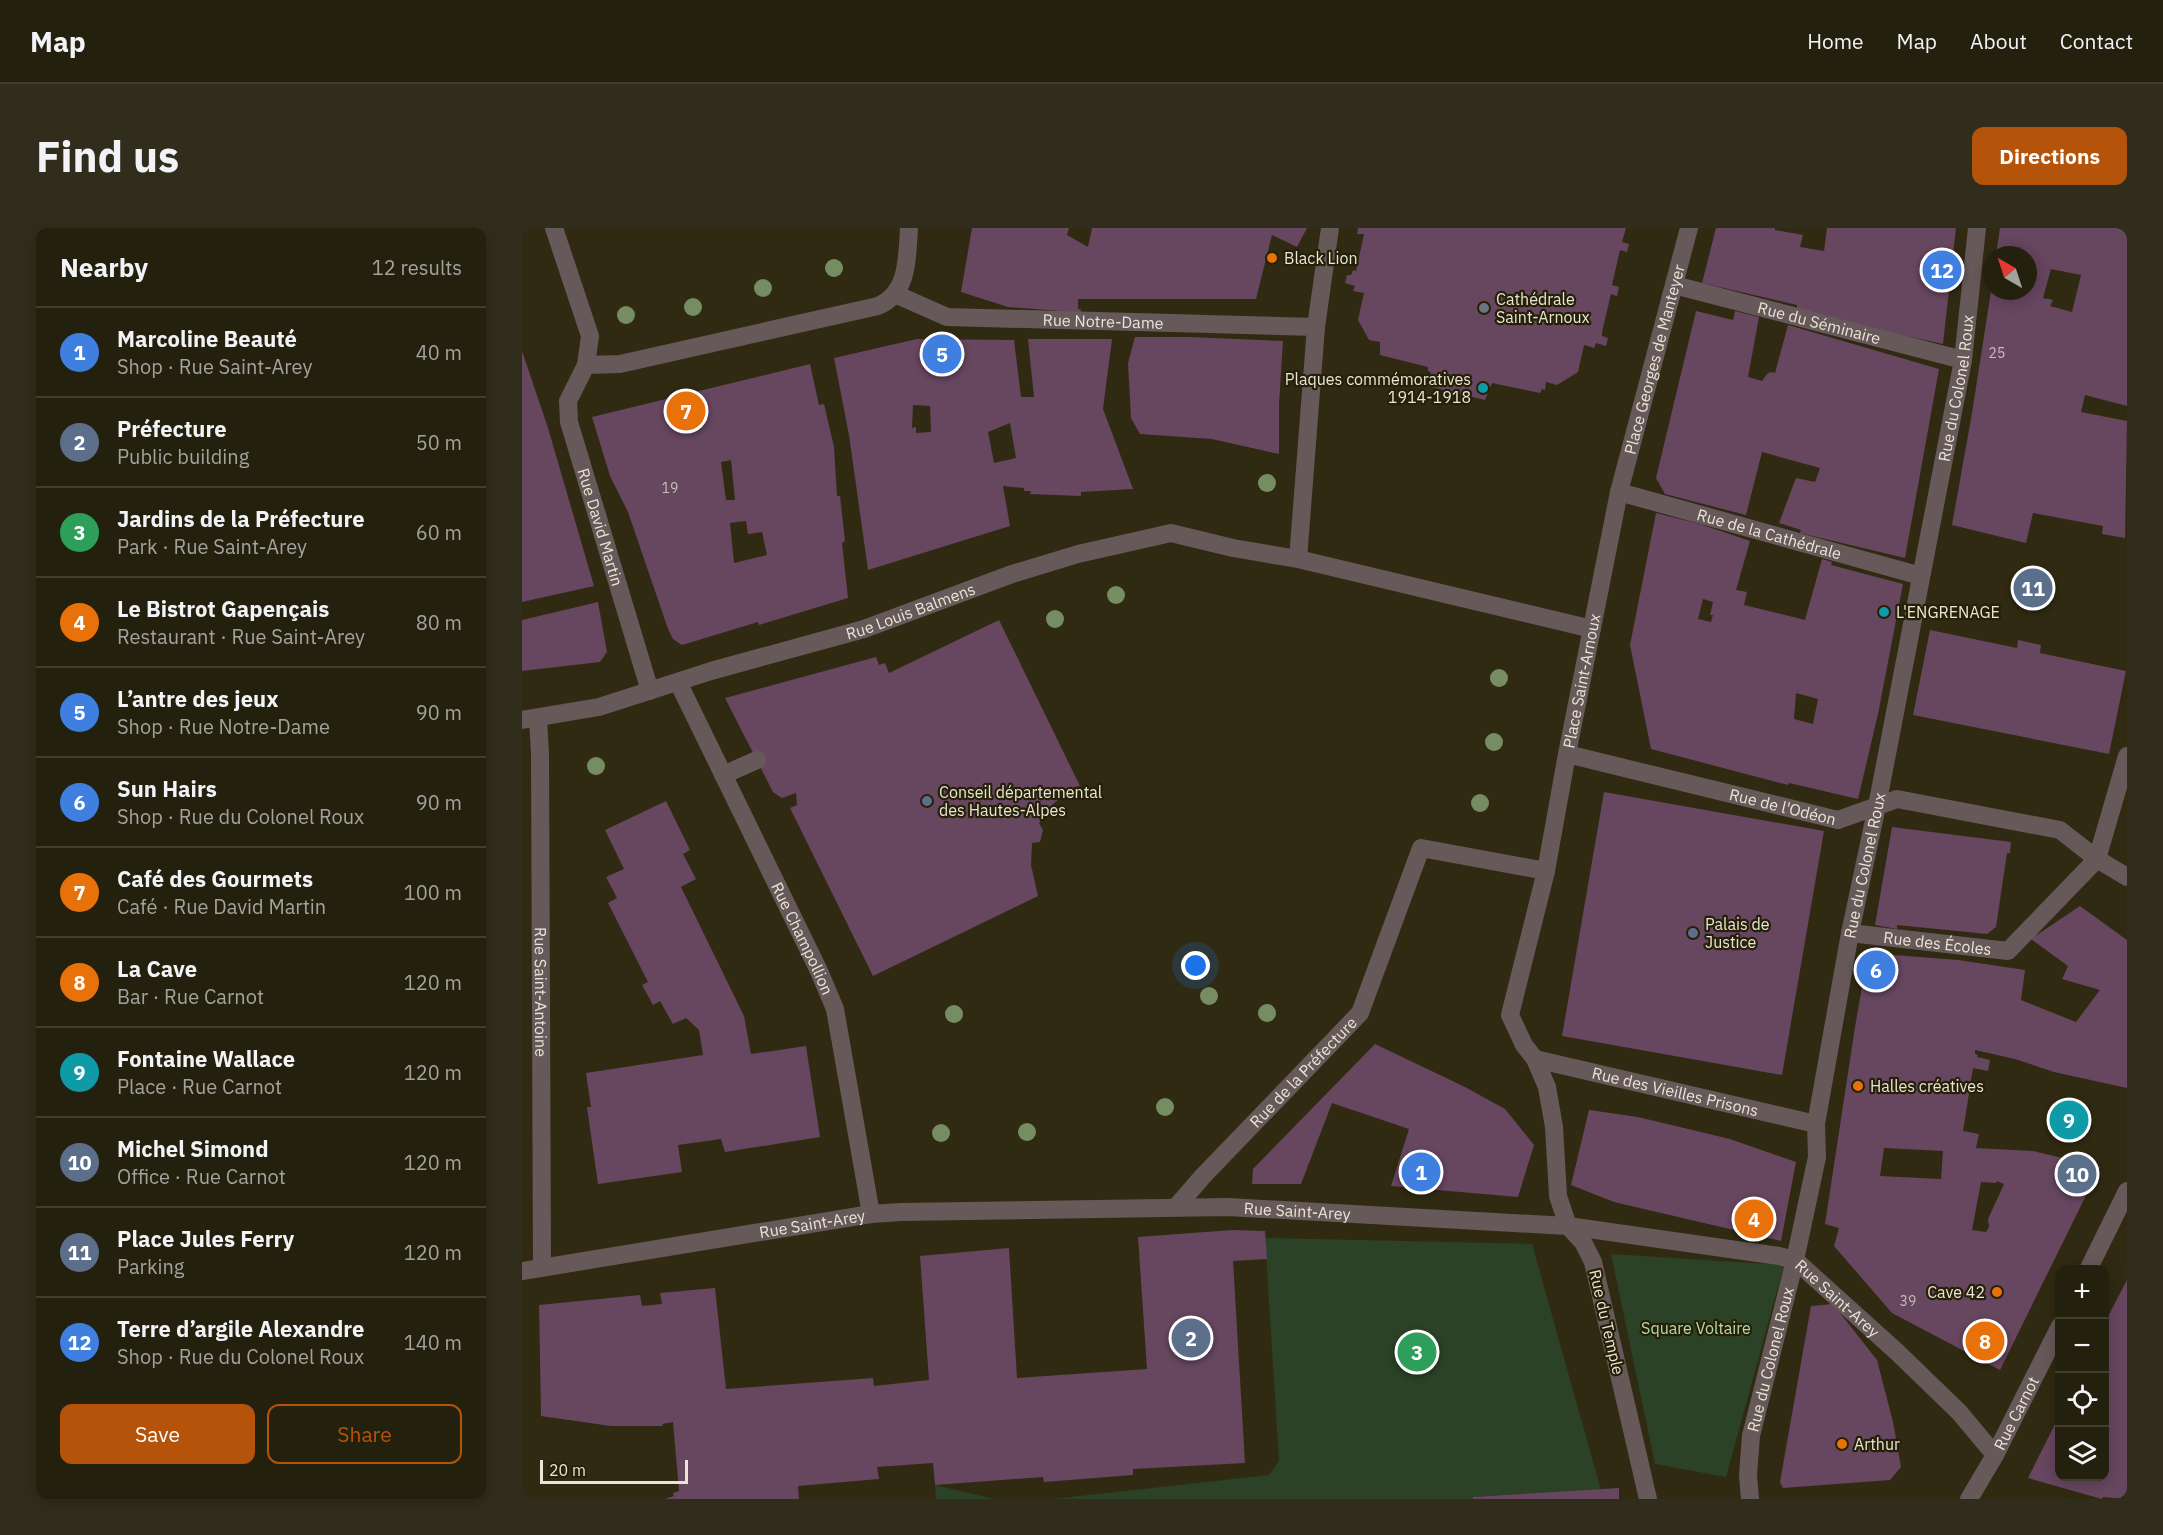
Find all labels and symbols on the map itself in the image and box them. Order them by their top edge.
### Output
north arrow [1983,246,2037,300]
place label: Black Lion [1284,248,1358,268]
pin: 12 [1922,248,1962,292]
marker: Black Lion [1265,251,1279,265]
street label: Place Georges de Manteyer [1619,262,1689,456]
place label: Cathédrale Saint-Arnoux [1496,289,1590,327]
street label: Rue du Séminaire [1756,297,1883,348]
marker: Cathédrale Saint-Arnoux [1477,301,1491,315]
street label: Rue Notre-Dame [1042,310,1164,333]
street label: Rue du Colonel Roux [1934,314,1978,463]
pin: 5 [922,332,962,376]
house number: 25 [1989,344,2005,362]
place label: Plaques commémoratives 1914-1918 [1285,369,1471,407]
marker: Plaques commémoratives 1914-1918 [1476,381,1490,395]
pin: 7 [666,388,706,434]
street label: Rue David Martin [573,466,628,588]
house number: 19 [662,479,678,497]
street label: Rue de la Cathédrale [1695,504,1844,563]
pin: 11 [2014,566,2052,610]
street label: Rue Louis Balmens [843,579,978,644]
place label: L'ENGRENAGE [1896,602,2000,622]
marker: L'ENGRENAGE [1877,605,1891,619]
street label: Place Saint-Arnoux [1558,612,1605,750]
place label: Conseil départemental des Hautes-Alpes [939,782,1102,820]
street label: Rue de l'Odéon [1727,784,1838,829]
street label: Rue du Colonel Roux [1839,791,1889,940]
marker: Conseil départemental des Hautes-Alpes [920,794,934,808]
street label: Rue Champollion [767,879,838,998]
place label: Palais de Justice [1705,914,1770,952]
marker: Palais de Justice [1686,926,1700,940]
street label: Rue Saint-Antoine [531,927,551,1057]
street label: Rue des Écoles [1882,927,1993,959]
pin: 6 [1856,948,1896,992]
your location [1181,951,1210,980]
street label: Rue de la Préfecture [1245,1012,1361,1132]
street label: Rue des Vieilles Prisons [1590,1063,1760,1120]
place label: Halles créatives [1870,1076,1984,1096]
marker: Halles créatives [1851,1079,1865,1093]
pin: 9 [2050,1098,2088,1142]
pin: 1 [1402,1150,1440,1194]
pin: 10 [2058,1152,2096,1196]
pin: 4 [1734,1196,1774,1242]
street label: Rue Saint-Arey [1243,1198,1351,1224]
street label: Rue Saint-Arey [758,1205,867,1242]
street label: Rue Saint-Arey [1791,1255,1884,1342]
street label: Rue du Temple [1585,1267,1629,1377]
place label: Cave 42 [1927,1282,1985,1302]
street label: Rue du Colonel Roux [1742,1285,1798,1434]
marker: Cave 42 [1990,1285,2004,1299]
house number: 39 [1900,1292,1916,1310]
pin: 2 [1172,1316,1210,1360]
park label: Square Voltaire [1641,1318,1751,1338]
pin: 8 [1966,1318,2004,1364]
pin: 3 [1398,1330,1436,1374]
street label: Rue Carnot [1989,1373,2043,1453]
place label: Arthur [1854,1434,1900,1454]
marker: Arthur [1835,1437,1849,1451]
scale bar [540,1457,688,1484]

